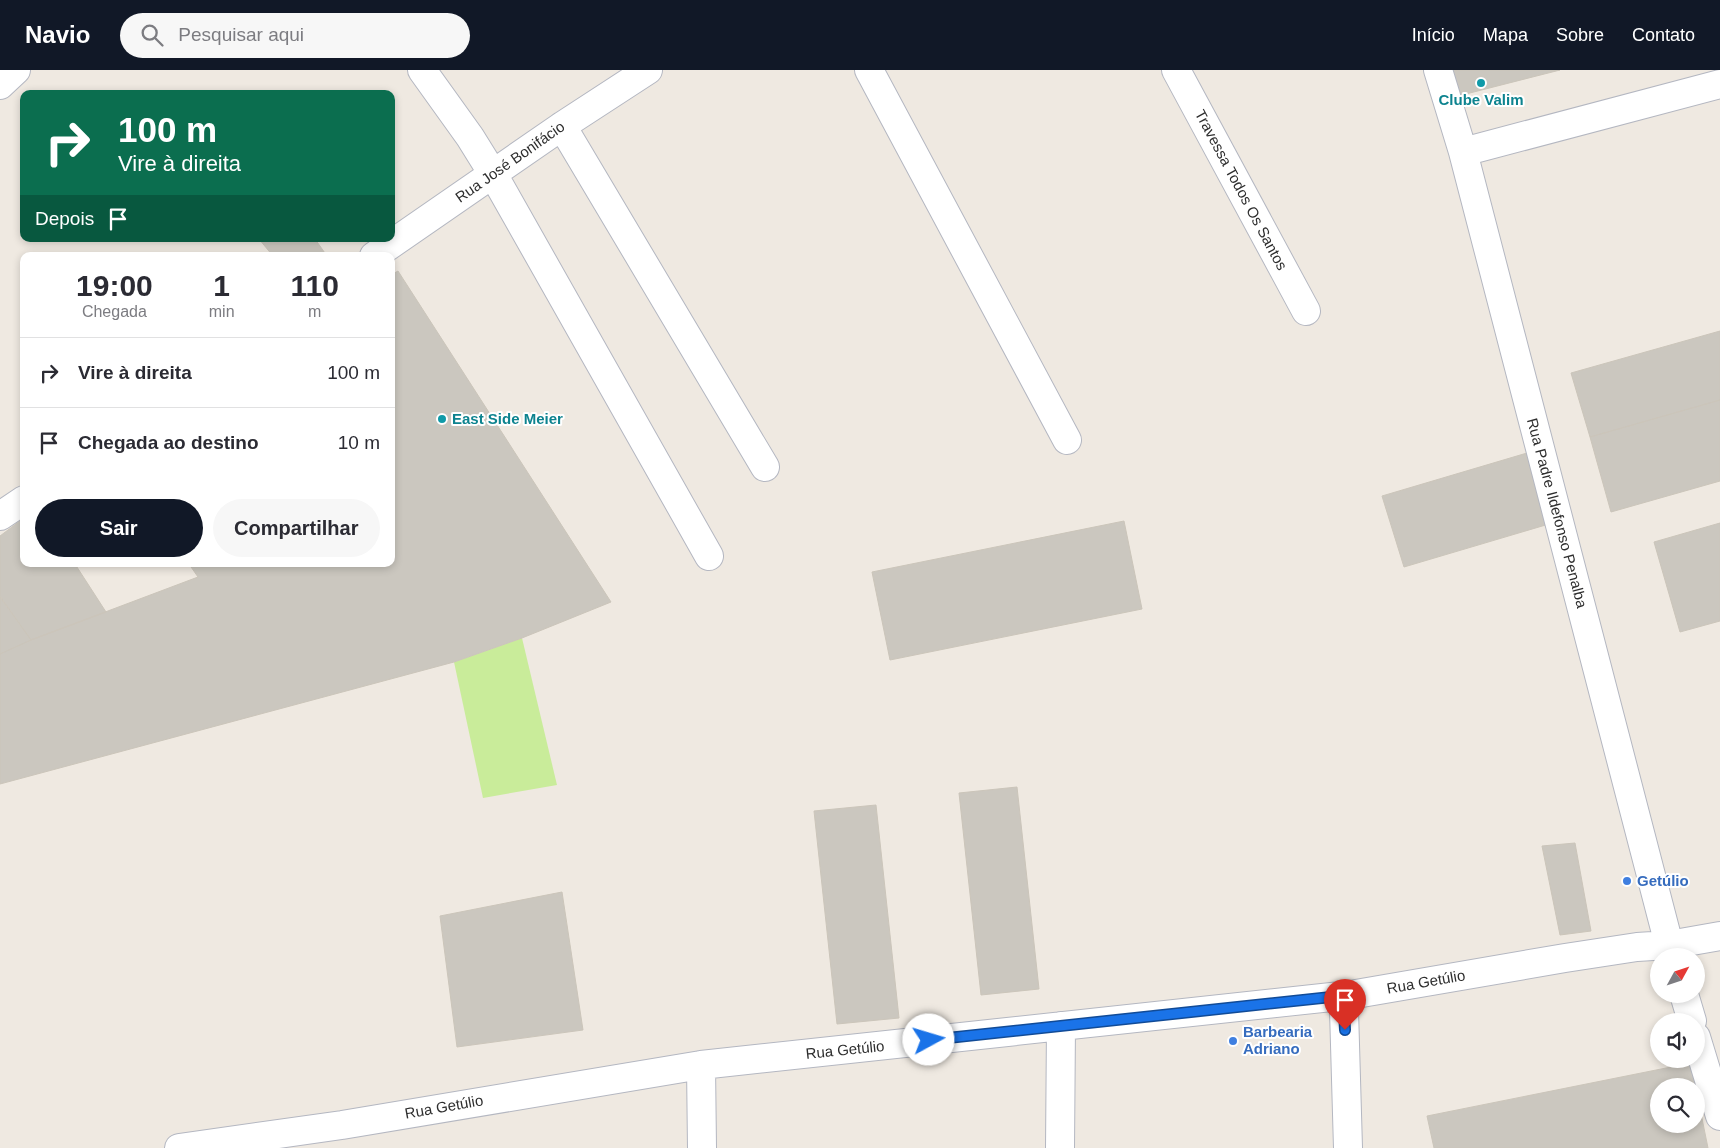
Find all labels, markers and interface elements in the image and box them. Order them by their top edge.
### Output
search box [120,13,470,58]
text: Navio [25,21,90,48]
icon: search [138,21,166,49]
text: Pesquisar aqui [178,24,304,45]
text: Início [1412,25,1455,45]
text: Mapa [1483,25,1528,45]
text: Sobre [1556,25,1604,45]
text: Contato [1632,25,1695,45]
marker: Clube Valim [1475,77,1487,89]
place label: Clube Valim [1438,91,1524,108]
street label: Travessa Todos Os Santos [1192,107,1291,273]
icon: right [35,110,100,175]
text: 100 m [118,110,217,149]
street label: Rua José Bonifácio [452,118,568,206]
text: Vire à direita [118,151,241,176]
icon: arrive [104,205,132,233]
text: Depois [35,208,94,229]
text: 19:00 [76,269,153,302]
text: 1 [213,269,230,302]
text: 110 [291,269,339,302]
text: Chegada [82,303,147,320]
text: min [209,303,235,320]
text: m [308,303,321,320]
icon: right [35,359,63,387]
text: Vire à direita [78,362,192,383]
text: 100 m [327,362,380,383]
place label: East Side Meier [452,410,563,427]
marker: East Side Meier [436,413,448,425]
street label: Rua Padre Ildefonso Penalba [1524,416,1591,610]
icon: arrive [35,429,63,457]
text: Chegada ao destino [78,432,259,453]
text: 10 m [338,432,380,453]
button: Sair [35,499,203,557]
button: Compartilhar [213,499,380,557]
place label: Getúlio [1637,872,1689,889]
marker: Getúlio [1621,875,1633,887]
north arrow [1650,948,1705,1002]
map controls [1650,948,1705,1133]
street label: Rua Getúlio [1385,966,1466,997]
pin [1324,979,1366,1030]
icon: arrive [1331,986,1359,1014]
position arrow [902,1013,954,1065]
button: sound [1650,1013,1705,1068]
place label: Barbearia Adriano [1243,1023,1313,1057]
marker: Barbearia Adriano [1227,1035,1239,1047]
street label: Rua Getúlio [805,1037,885,1062]
button: search [1650,1078,1705,1133]
street label: Rua Getúlio [403,1091,484,1122]

